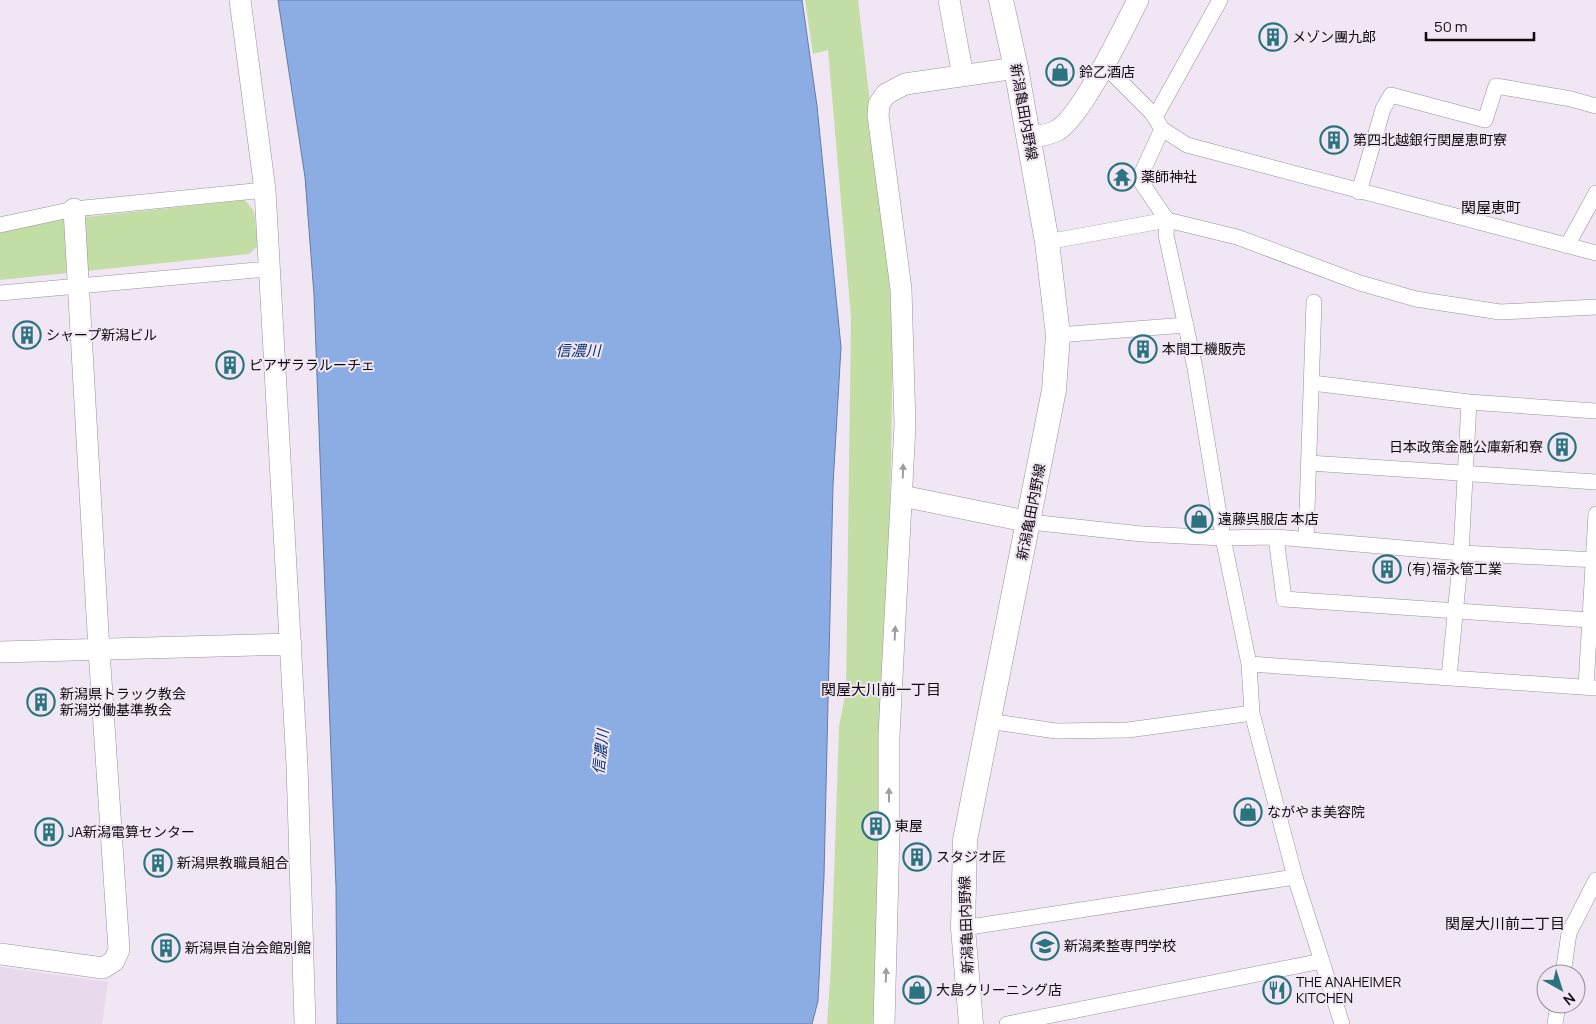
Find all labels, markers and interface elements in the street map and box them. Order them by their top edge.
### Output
scale bar [1426,10,1534,42]
text: 50 m [1434,16,1468,37]
building icon: メゾン團九郎 [1258,22,1288,52]
place label: メゾン團九郎 [1292,27,1376,46]
shop icon: 鈴乙酒店 [1045,57,1075,87]
street label: 新潟亀田内野線 [1007,62,1042,162]
place label: 鈴乙酒店 [1079,62,1135,81]
building icon: 第四北越銀行関屋恵町寮 [1319,125,1349,155]
place label: 第四北越銀行関屋恵町寮 [1353,130,1507,149]
temple icon: 薬師神社 [1107,162,1137,192]
place label: 薬師神社 [1141,167,1197,186]
district label: 関屋恵町 [1461,197,1521,218]
building icon: シャープ新潟ビル [12,320,42,350]
place label: シャープ新潟ビル [46,325,157,344]
building icon: 本間工機販売 [1128,334,1158,364]
place label: 本間工機販売 [1162,339,1246,358]
water label: 信濃川 [555,340,602,361]
building icon: ピアザララルーチェ [215,350,245,380]
place label: ピアザララルーチェ [249,355,375,374]
building icon: 日本政策金融公庫新和寮 [1547,432,1577,462]
place label: 日本政策金融公庫新和寮 [1389,437,1543,456]
one-way arrow [899,462,907,478]
street label: 新潟亀田内野線 [1012,462,1049,562]
shop icon: 遠藤呉服店 本店 [1184,504,1214,534]
place label: 遠藤呉服店 本店 [1218,509,1319,528]
building icon: (有)福永管工業 [1372,554,1402,584]
place label: (有)福永管工業 [1406,559,1502,578]
one-way arrow [891,625,899,641]
district label: 関屋大川前一丁目 [821,679,941,700]
place label: 新潟県トラック教会 新潟労働基準教会 [60,684,186,719]
building icon: 新潟県トラック教会 新潟労働基準教会 [26,687,56,717]
water label: 信濃川 [588,726,614,775]
one-way arrow [885,787,893,803]
shop icon: ながやま美容院 [1233,797,1263,827]
place label: ながやま美容院 [1267,802,1365,821]
building icon: 東屋 [861,811,891,841]
place label: 東屋 [895,816,923,835]
building icon: JA新潟電算センター [34,817,64,847]
place label: JA新潟電算センター [68,822,195,841]
building icon: スタジオ匠 [902,842,932,872]
place label: スタジオ匠 [936,847,1006,866]
building icon: 新潟県教職員組合 [143,848,173,878]
place label: 新潟県教職員組合 [177,853,289,872]
street label: 新潟亀田内野線 [954,876,977,974]
district label: 関屋大川前二丁目 [1445,913,1565,934]
school or university icon: 新潟柔整専門学校 [1030,931,1060,961]
building icon: 新潟県自治会館別館 [151,933,181,963]
place label: 新潟柔整専門学校 [1064,936,1176,955]
place label: 新潟県自治会館別館 [185,938,311,957]
north arrow [1536,964,1586,1014]
one-way arrow [882,967,890,983]
place label: THE ANAHEIMER KITCHEN [1296,972,1402,1007]
shop icon: 大島クリーニング店 [902,975,932,1005]
restaurant icon: THE ANAHEIMER KITCHEN [1262,975,1292,1005]
place label: 大島クリーニング店 [936,980,1062,999]
text: N [1560,989,1579,1010]

